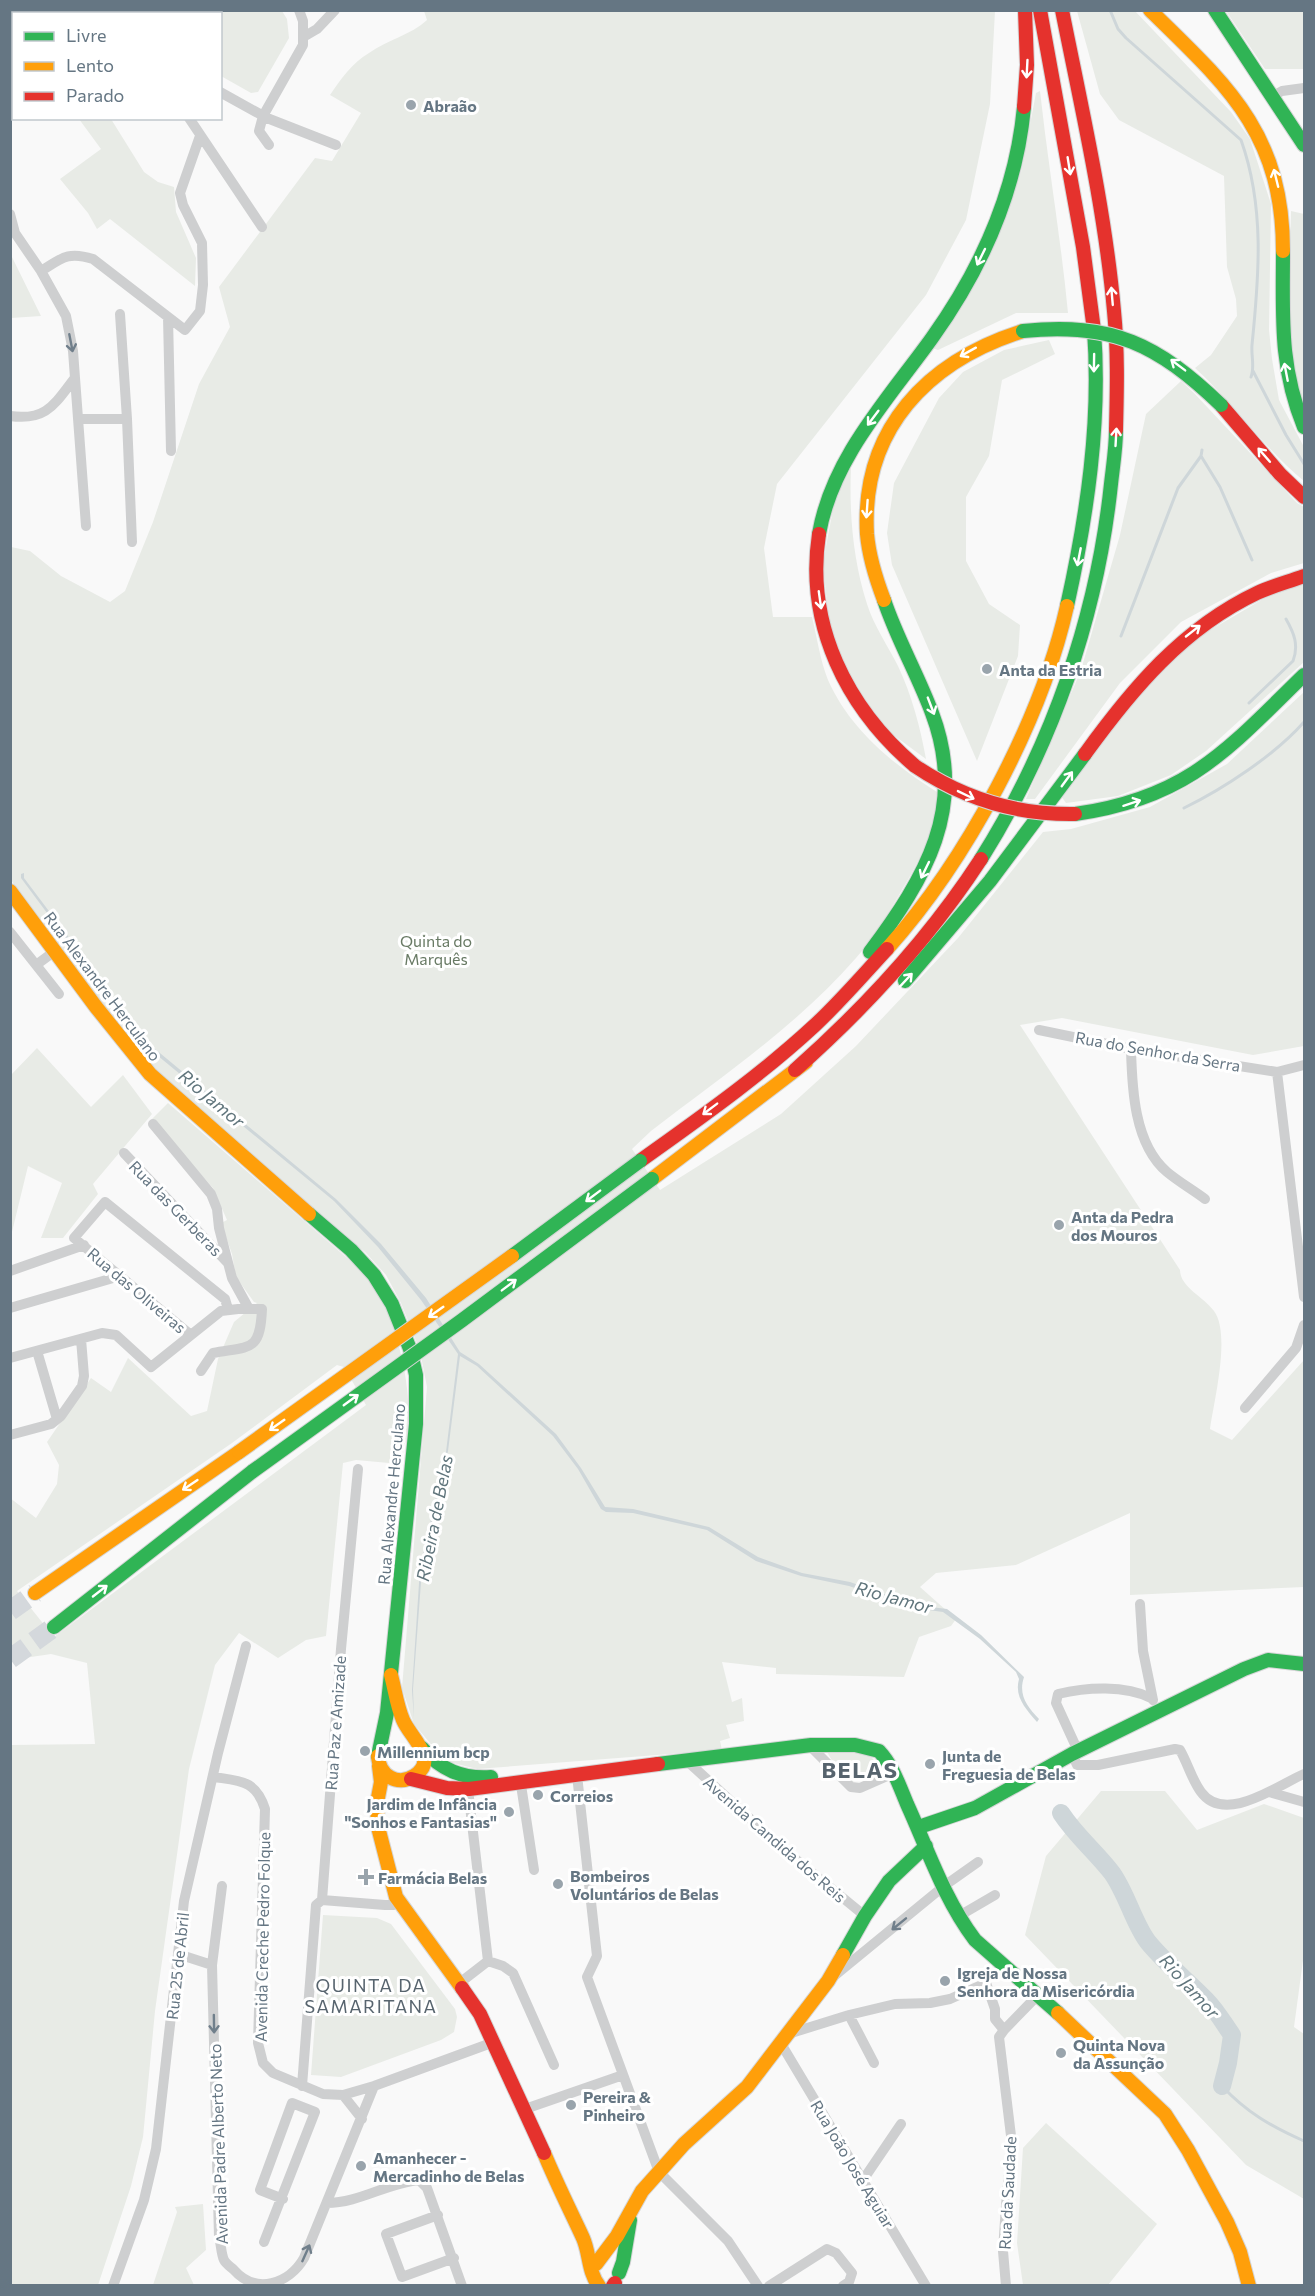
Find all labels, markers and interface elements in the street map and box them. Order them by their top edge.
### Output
legend [12,12,222,120]
text: Livre [66,24,107,46]
text: Lento [66,54,114,76]
one-way arrow [1021,58,1032,78]
text: Parado [66,84,124,106]
place label: Abraão [423,96,477,115]
marker: Abraão [404,98,418,112]
one-way arrow [1064,156,1075,175]
one-way arrow [1270,169,1282,188]
one-way arrow [975,247,987,265]
one-way arrow [1106,287,1117,307]
one-way arrow [66,332,77,352]
one-way arrow [960,346,977,358]
one-way arrow [1089,353,1100,373]
one-way arrow [1170,359,1186,372]
one-way arrow [1280,363,1291,382]
one-way arrow [866,410,879,426]
one-way arrow [1110,428,1121,448]
one-way arrow [1257,448,1271,463]
one-way arrow [862,498,873,518]
one-way arrow [1073,547,1084,566]
one-way arrow [815,590,826,609]
one-way arrow [1184,624,1200,637]
place label: Anta da Estria [999,660,1102,679]
marker: Anta da Estria [980,662,994,676]
one-way arrow [926,696,937,715]
one-way arrow [1061,772,1073,788]
one-way arrow [957,789,975,801]
one-way arrow [1122,797,1141,808]
one-way arrow [918,861,930,879]
street label: Rua Alexandre Herculano [41,908,165,1064]
park label: Quinta do Marquês [400,931,472,968]
one-way arrow [899,973,913,988]
street label: Rua do Senhor da Serra [1074,1027,1242,1075]
water label: Rio Jamor [175,1064,250,1132]
one-way arrow [702,1103,718,1116]
street label: Rua das Gerberas [126,1156,226,1260]
one-way arrow [586,1189,602,1202]
place label: Anta da Pedra dos Mouros [1071,1207,1174,1244]
marker: Anta da Pedra dos Mouros [1052,1218,1066,1232]
street label: Rua das Oliveiras [84,1243,190,1337]
one-way arrow [500,1279,516,1291]
one-way arrow [429,1306,445,1318]
one-way arrow [343,1394,359,1406]
street label: Rua Alexandre Herculano [374,1403,408,1585]
one-way arrow [270,1419,286,1431]
water label: Ribeira de Belas [411,1453,457,1583]
one-way arrow [182,1479,199,1491]
water label: Rio Jamor [853,1576,936,1618]
one-way arrow [92,1585,108,1598]
street label: Rua Paz e Amizade [321,1655,349,1791]
place label: Millennium bcp [377,1742,490,1761]
marker: Millennium bcp [358,1744,372,1758]
place label: Junta de Freguesia de Belas [942,1746,1076,1783]
district label: BELAS [822,1756,898,1783]
marker: Junta de Freguesia de Belas [923,1757,937,1771]
street label: Avenida Candida dos Reis [700,1772,850,1906]
place label: Correios [550,1786,613,1805]
marker: Correios [531,1788,545,1802]
place label: Jardim de Infância "Sonhos e Fantasias" [344,1794,497,1831]
marker: Jardim de Infância "Sonhos e Fantasias" [502,1805,516,1819]
street label: Avenida Creche Pedro Folque [251,1832,273,2042]
place label: Bombeiros Voluntários de Belas [570,1866,719,1903]
place label: Farmácia Belas [378,1868,487,1887]
marker: Farmácia Belas [359,1870,373,1884]
marker: Bombeiros Voluntários de Belas [551,1877,565,1891]
street label: Rua 25 de Abril [162,1911,192,2021]
one-way arrow [891,1917,907,1930]
water label: Rio Jamor [1155,1949,1225,2023]
place label: Igreja de Nossa Senhora da Misericórdia [957,1963,1135,2000]
district label: QUINTA DA SAMARITANA [304,1974,438,2017]
marker: Igreja de Nossa Senhora da Misericórdia [938,1974,952,1988]
one-way arrow [208,2013,220,2033]
place label: Quinta Nova da Assunção [1073,2035,1165,2072]
street label: Avenida Padre Alberto Neto [205,2043,231,2245]
marker: Quinta Nova da Assunção [1054,2046,1068,2060]
place label: Pereira & Pinheiro [583,2087,652,2124]
street label: Rua João José Aguiar [807,2096,899,2232]
marker: Pereira & Pinheiro [564,2098,578,2112]
street label: Rua da Saudade [995,2136,1019,2250]
place label: Amanhecer - Mercadinho de Belas [373,2148,524,2185]
marker: Amanhecer - Mercadinho de Belas [354,2159,368,2173]
one-way arrow [301,2245,312,2263]

